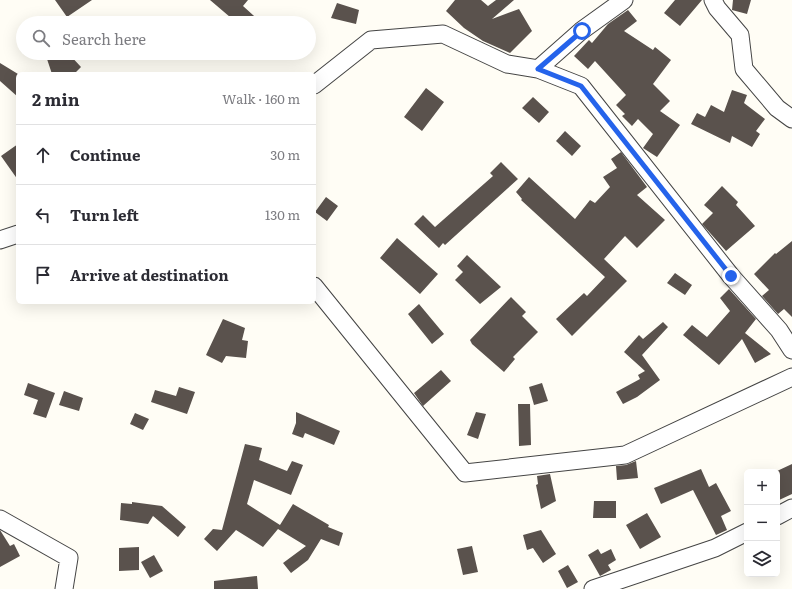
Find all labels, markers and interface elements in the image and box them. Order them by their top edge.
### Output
search box [16,16,316,60]
route start [573,22,591,40]
icon: search [30,27,52,49]
text: Search here [62,27,146,50]
text: 2 min [32,86,80,111]
text: Walk · 160 m [222,89,300,108]
text: Continue [70,143,140,166]
icon: ahead [32,144,54,166]
text: 30 m [270,145,300,164]
text: Turn left [70,203,139,226]
icon: left [32,204,54,226]
text: 130 m [265,205,300,224]
text: Arrive at destination [70,263,229,286]
icon: arrive [32,264,54,286]
route end [722,267,740,285]
map controls [744,469,780,577]
button: + [744,469,780,505]
button: − [744,505,780,541]
button: layers [744,541,780,577]

